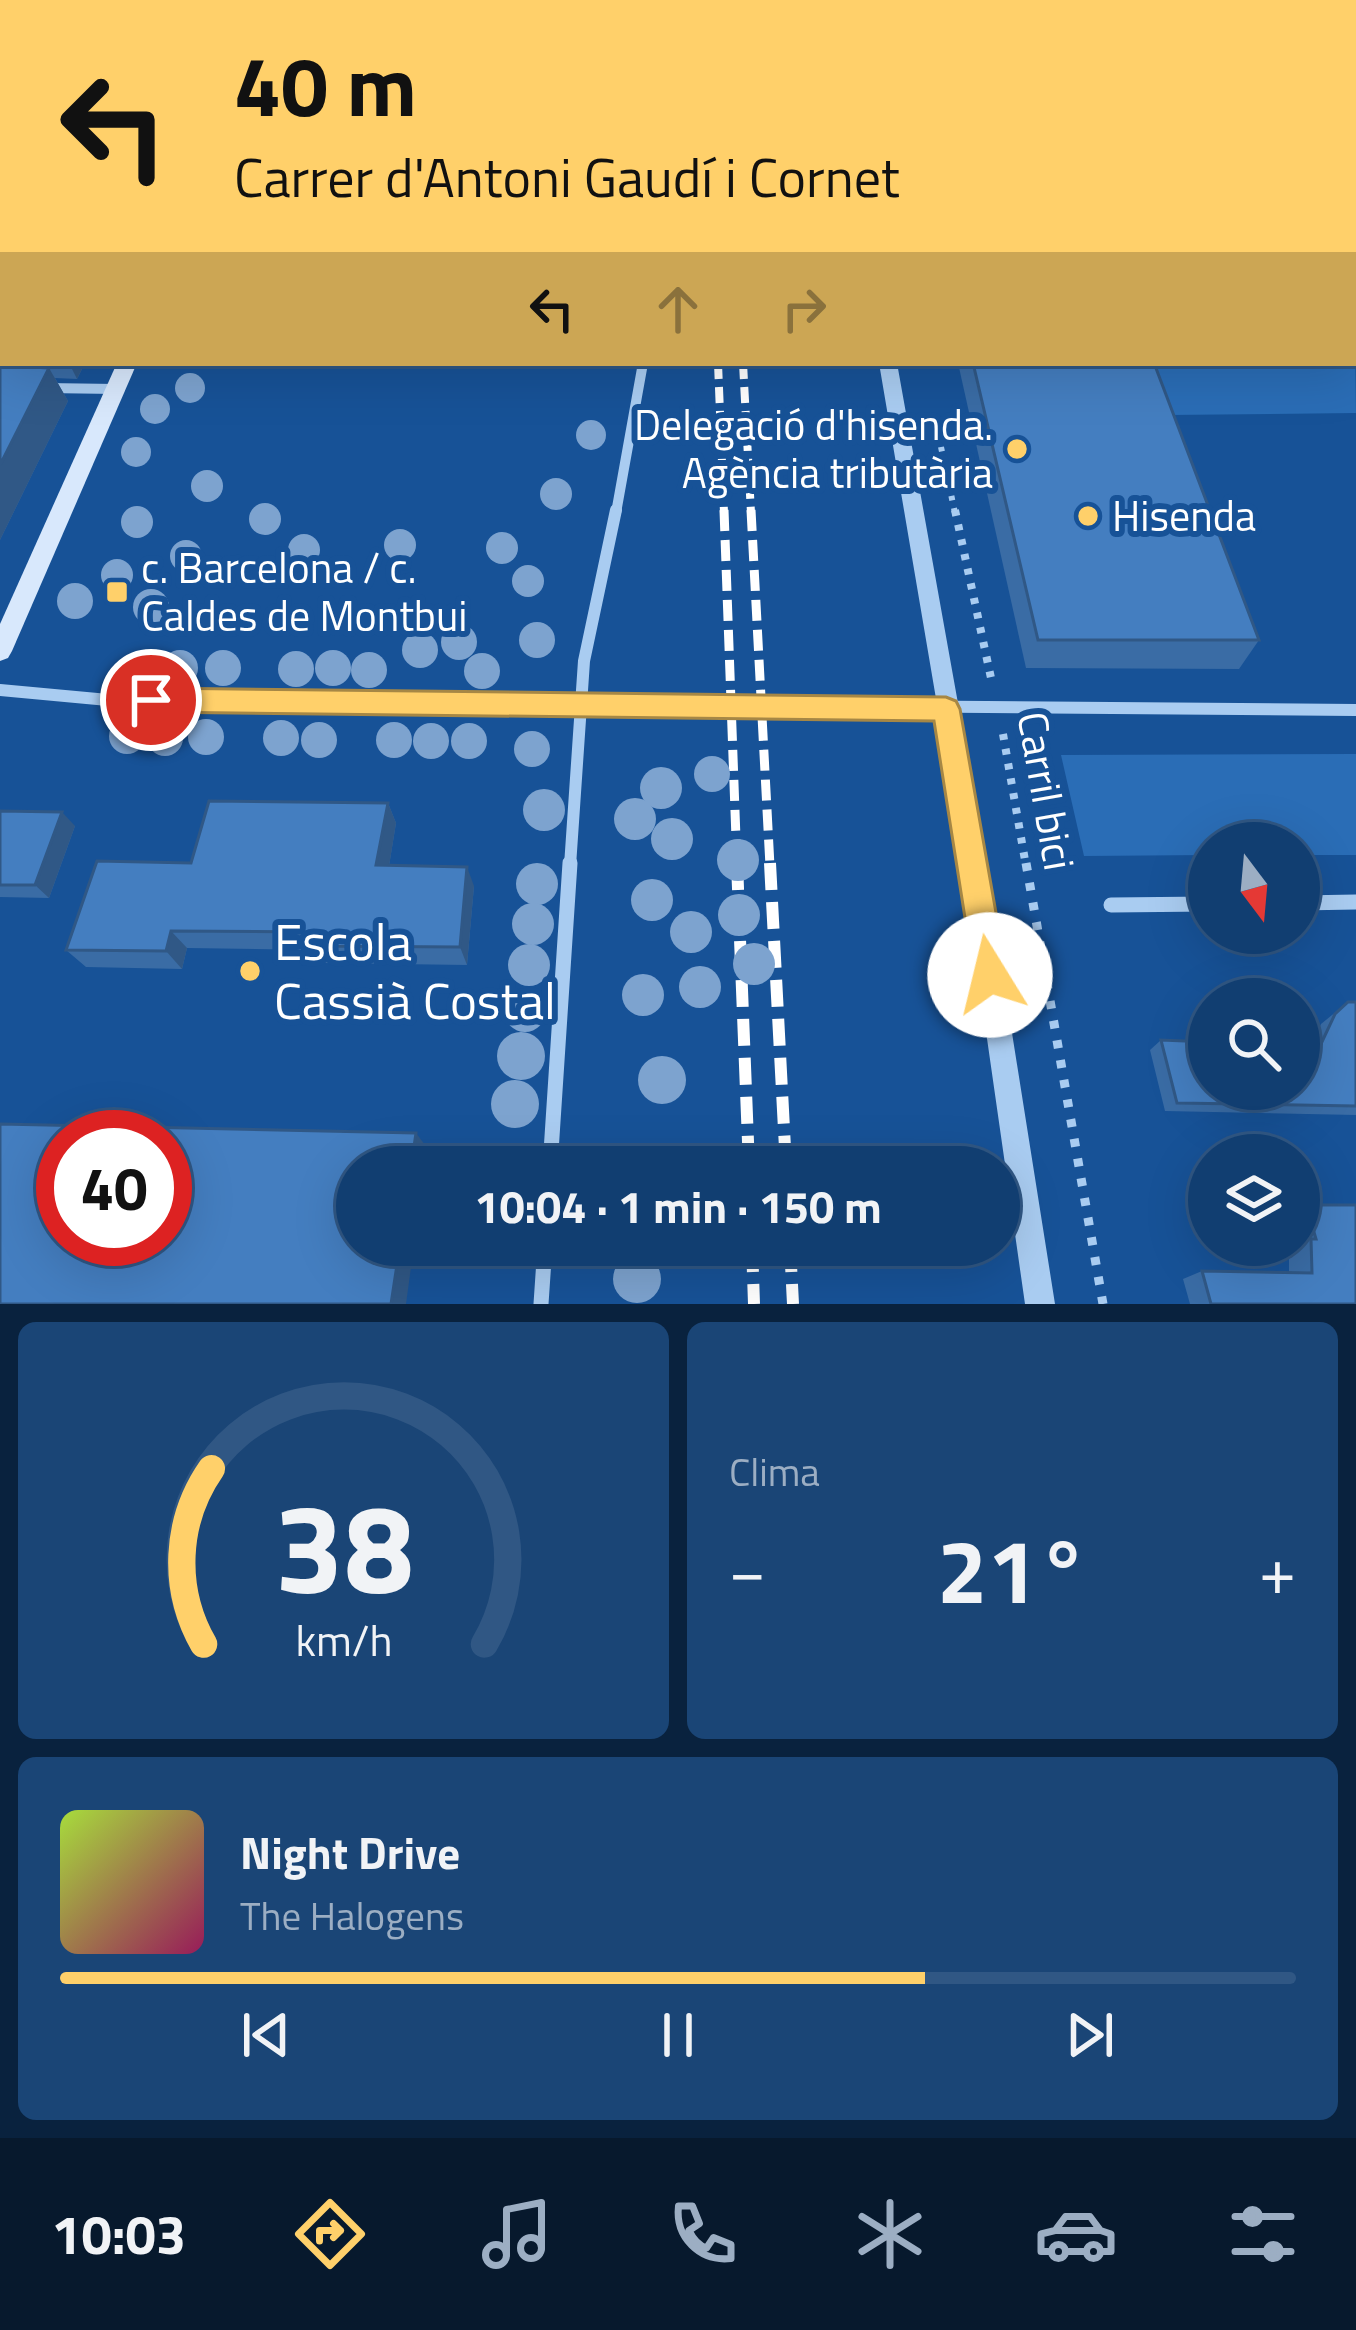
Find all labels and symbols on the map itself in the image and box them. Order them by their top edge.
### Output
place label: Delegació d'hisenda. Agència tributària [634,392,993,504]
marker: Delegació d'hisenda. Agència tributària [1004,436,1030,462]
place label: Hisenda [1112,483,1256,547]
marker: Hisenda [1075,503,1101,529]
place label: c. Barcelona / c. Caldes de Montbui [141,535,467,647]
marker: c. Barcelona / c. Caldes de Montbui [104,579,130,605]
pin [100,649,202,751]
street label: Carril bici [1002,707,1092,875]
north arrow [1188,822,1320,954]
place label: Escola Cassià Costal [274,902,556,1039]
position arrow [927,912,1053,1038]
marker: Escola Cassià Costal [237,958,263,984]
speed limit sign: 40 [36,1110,192,1266]

